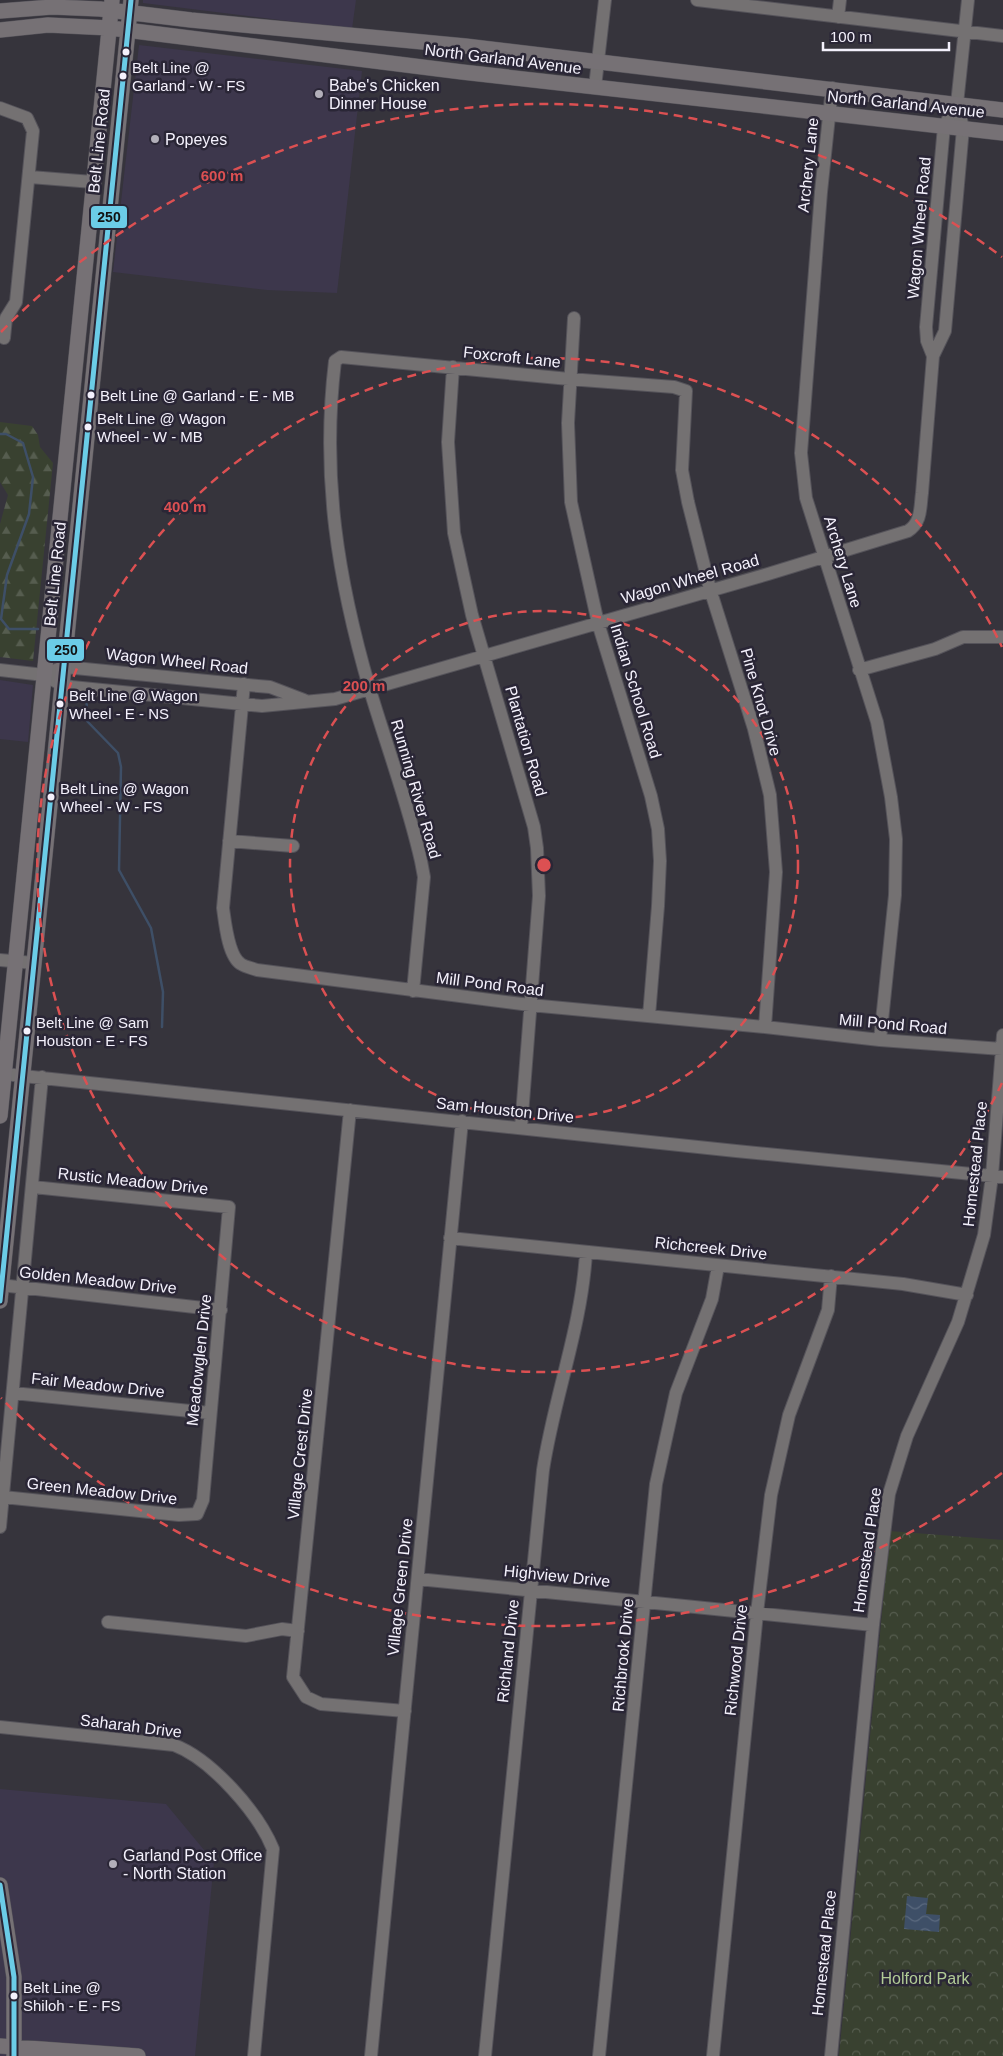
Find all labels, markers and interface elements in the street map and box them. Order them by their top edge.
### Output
scale bar [823,20,949,52]
text: 100 m [830,28,872,45]
street label: North Garland Avenue [424,41,583,77]
unlabelled marker [121,47,131,57]
place label: Belt Line @ Garland - W - FS [132,59,245,94]
marker: Belt Line @ Garland - W - FS [118,71,128,81]
place label: Babe's Chicken Dinner House [329,77,440,112]
street label: North Garland Avenue [827,87,986,121]
street label: Belt Line Road [85,88,113,194]
marker: Babe's Chicken Dinner House [313,88,325,100]
street label: Archery Lane [795,117,821,213]
place label: Popeyes [165,131,227,148]
marker: Popeyes [149,133,161,145]
street label: Wagon Wheel Road [904,156,934,300]
text: 600 m [201,167,243,184]
line badge: 250 [90,205,128,229]
text: 250 [97,209,121,225]
street label: Foxcroft Lane [462,343,562,371]
place label: Belt Line @ Garland - E - MB [100,387,294,404]
marker: Belt Line @ Garland - E - MB [86,390,96,400]
place label: Belt Line @ Wagon Wheel - W - MB [97,410,226,445]
marker: Belt Line @ Wagon Wheel - W - MB [83,422,93,432]
text: 400 m [164,498,206,515]
street label: Archery Lane [821,514,865,610]
street label: Belt Line Road [41,521,69,627]
street label: Wagon Wheel Road [619,551,761,607]
street label: Indian School Road [607,622,665,760]
line badge: 250 [46,638,85,662]
text: 250 [54,642,78,658]
street label: Wagon Wheel Road [105,645,249,677]
street label: Pine Knot Drive [738,646,785,758]
text: 200 m [343,677,385,694]
street label: Plantation Road [502,684,550,798]
place label: Belt Line @ Wagon Wheel - E - NS [69,687,198,722]
marker: Belt Line @ Wagon Wheel - E - NS [55,699,65,709]
street label: Running River Road [388,717,444,861]
place label: Belt Line @ Wagon Wheel - W - FS [60,780,189,815]
marker: Belt Line @ Wagon Wheel - W - FS [46,792,56,802]
centre of rings [535,856,553,874]
street label: Mill Pond Road [435,969,545,999]
street label: Mill Pond Road [838,1011,948,1037]
place label: Belt Line @ Sam Houston - E - FS [36,1014,149,1049]
marker: Belt Line @ Sam Houston - E - FS [22,1026,32,1036]
street label: Sam Houston Drive [435,1094,575,1126]
street label: Homestead Place [960,1100,990,1228]
street label: Rustic Meadow Drive [57,1165,209,1197]
street label: Richcreek Drive [654,1234,768,1262]
street label: Golden Meadow Drive [18,1263,178,1297]
street label: Meadowglen Drive [184,1293,214,1427]
street label: Fair Meadow Drive [30,1370,166,1400]
street label: Village Crest Drive [285,1387,315,1521]
street label: Green Meadow Drive [26,1475,178,1507]
street label: Homestead Place [850,1486,884,1614]
street label: Village Green Drive [384,1517,416,1657]
street label: Highview Drive [503,1562,611,1590]
street label: Richbrook Drive [610,1597,636,1712]
street label: Richland Drive [494,1598,522,1704]
street label: Richwood Drive [722,1603,750,1717]
street label: Saharah Drive [79,1711,183,1741]
place label: Garland Post Office - North Station [123,1847,262,1882]
marker: Garland Post Office - North Station [107,1858,119,1870]
street label: Homestead Place [809,1889,839,2017]
park label: Holford Park [881,1970,970,1987]
place label: Belt Line @ Shiloh - E - FS [23,1979,121,2014]
marker: Belt Line @ Shiloh - E - FS [9,1991,19,2001]

